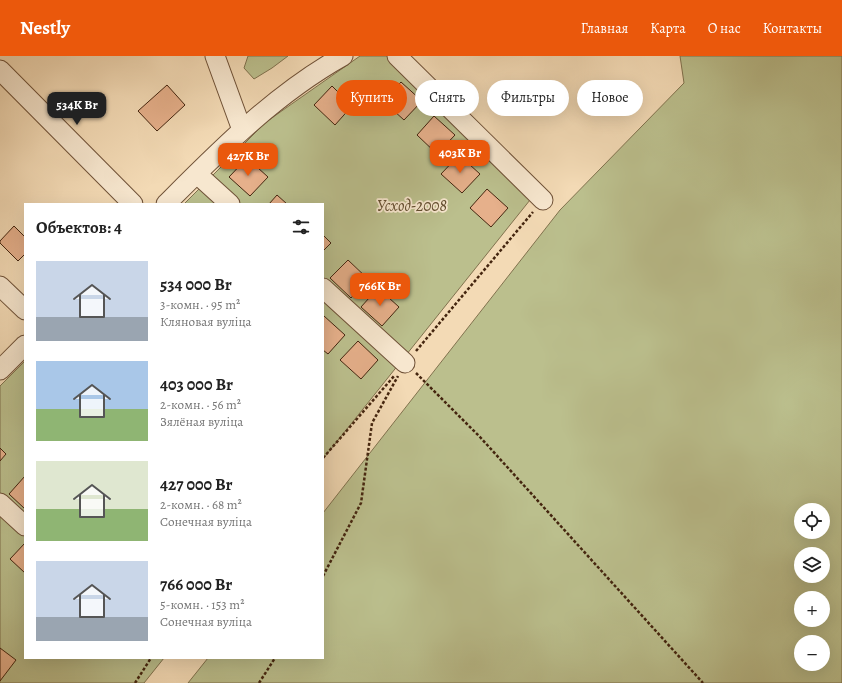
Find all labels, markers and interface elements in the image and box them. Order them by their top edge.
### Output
text: Nestly [20,15,70,41]
text: Главная [581,19,628,38]
text: Карта [650,19,686,38]
text: О нас [708,19,741,38]
text: Контакты [763,19,822,38]
chip: Купить [336,80,407,116]
chip: Снять [415,80,479,116]
chip: Фильтры [487,80,569,116]
chip: Новое [577,80,643,116]
pin: 534K Br [40,92,114,126]
text: 534K Br [56,96,98,113]
pin: 403K Br [423,140,497,174]
pin: 427K Br [211,143,285,177]
text: 403K Br [439,144,481,161]
text: 427K Br [227,147,269,164]
park label: Усход-2008 [377,195,447,217]
text: Объектов: 4 [36,216,122,239]
icon: filters [290,216,312,238]
text: 534 000 Br [160,273,232,296]
pin: 766K Br [343,273,417,307]
icon: home [68,277,116,325]
text: 766K Br [359,277,401,294]
text: 3-комн. · 95 m² [160,296,240,313]
text: Кляновая вуліца [160,313,252,330]
text: 403 000 Br [160,373,233,396]
icon: home [68,377,116,425]
text: 2-комн. · 56 m² [160,396,241,413]
text: Зялёная вуліца [160,413,243,430]
text: 427 000 Br [160,473,233,496]
icon: home [68,477,116,525]
text: 2-комн. · 68 m² [160,496,242,513]
map controls [794,503,830,671]
button: locate [794,503,830,539]
text: Сонечная вуліца [160,513,252,530]
button: layers [794,547,830,583]
text: 766 000 Br [160,573,232,596]
icon: home [68,577,116,625]
button: + [794,591,830,627]
text: 5-комн. · 153 m² [160,596,244,613]
text: Сонечная вуліца [160,613,252,630]
button: − [794,635,830,671]

